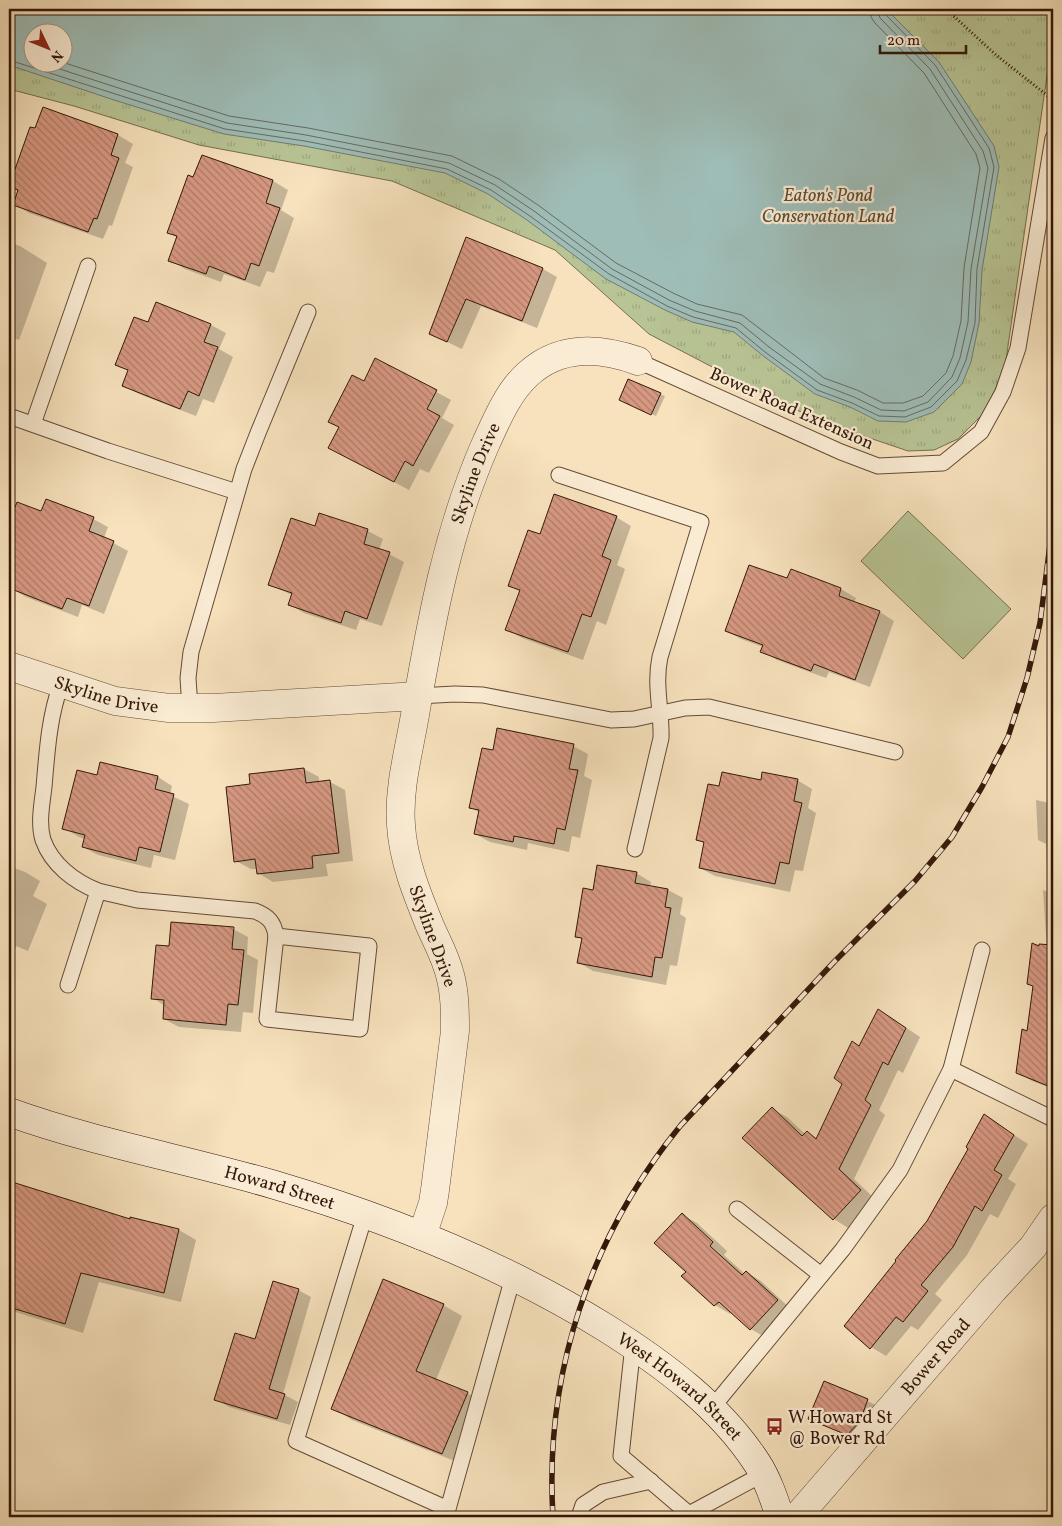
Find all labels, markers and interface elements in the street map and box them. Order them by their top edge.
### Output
north arrow [22,22,72,72]
scale bar [880,22,966,54]
text: 20 m [887,31,920,52]
text: N [46,46,67,66]
park label: Eaton's Pond Conservation Land [762,184,895,230]
street label: Bower Road Extension [705,362,878,457]
street label: Skyline Drive [446,419,508,528]
street label: Skyline Drive [51,671,160,721]
street label: Skyline Drive [402,882,462,991]
street label: Howard Street [221,1161,338,1217]
street label: Bower Road [896,1313,977,1402]
street label: West Howard Street [612,1327,747,1447]
place label: W Howard St @ Bower Rd [788,1406,893,1452]
bus stop icon: W Howard St @ Bower Rd [764,1417,784,1437]

